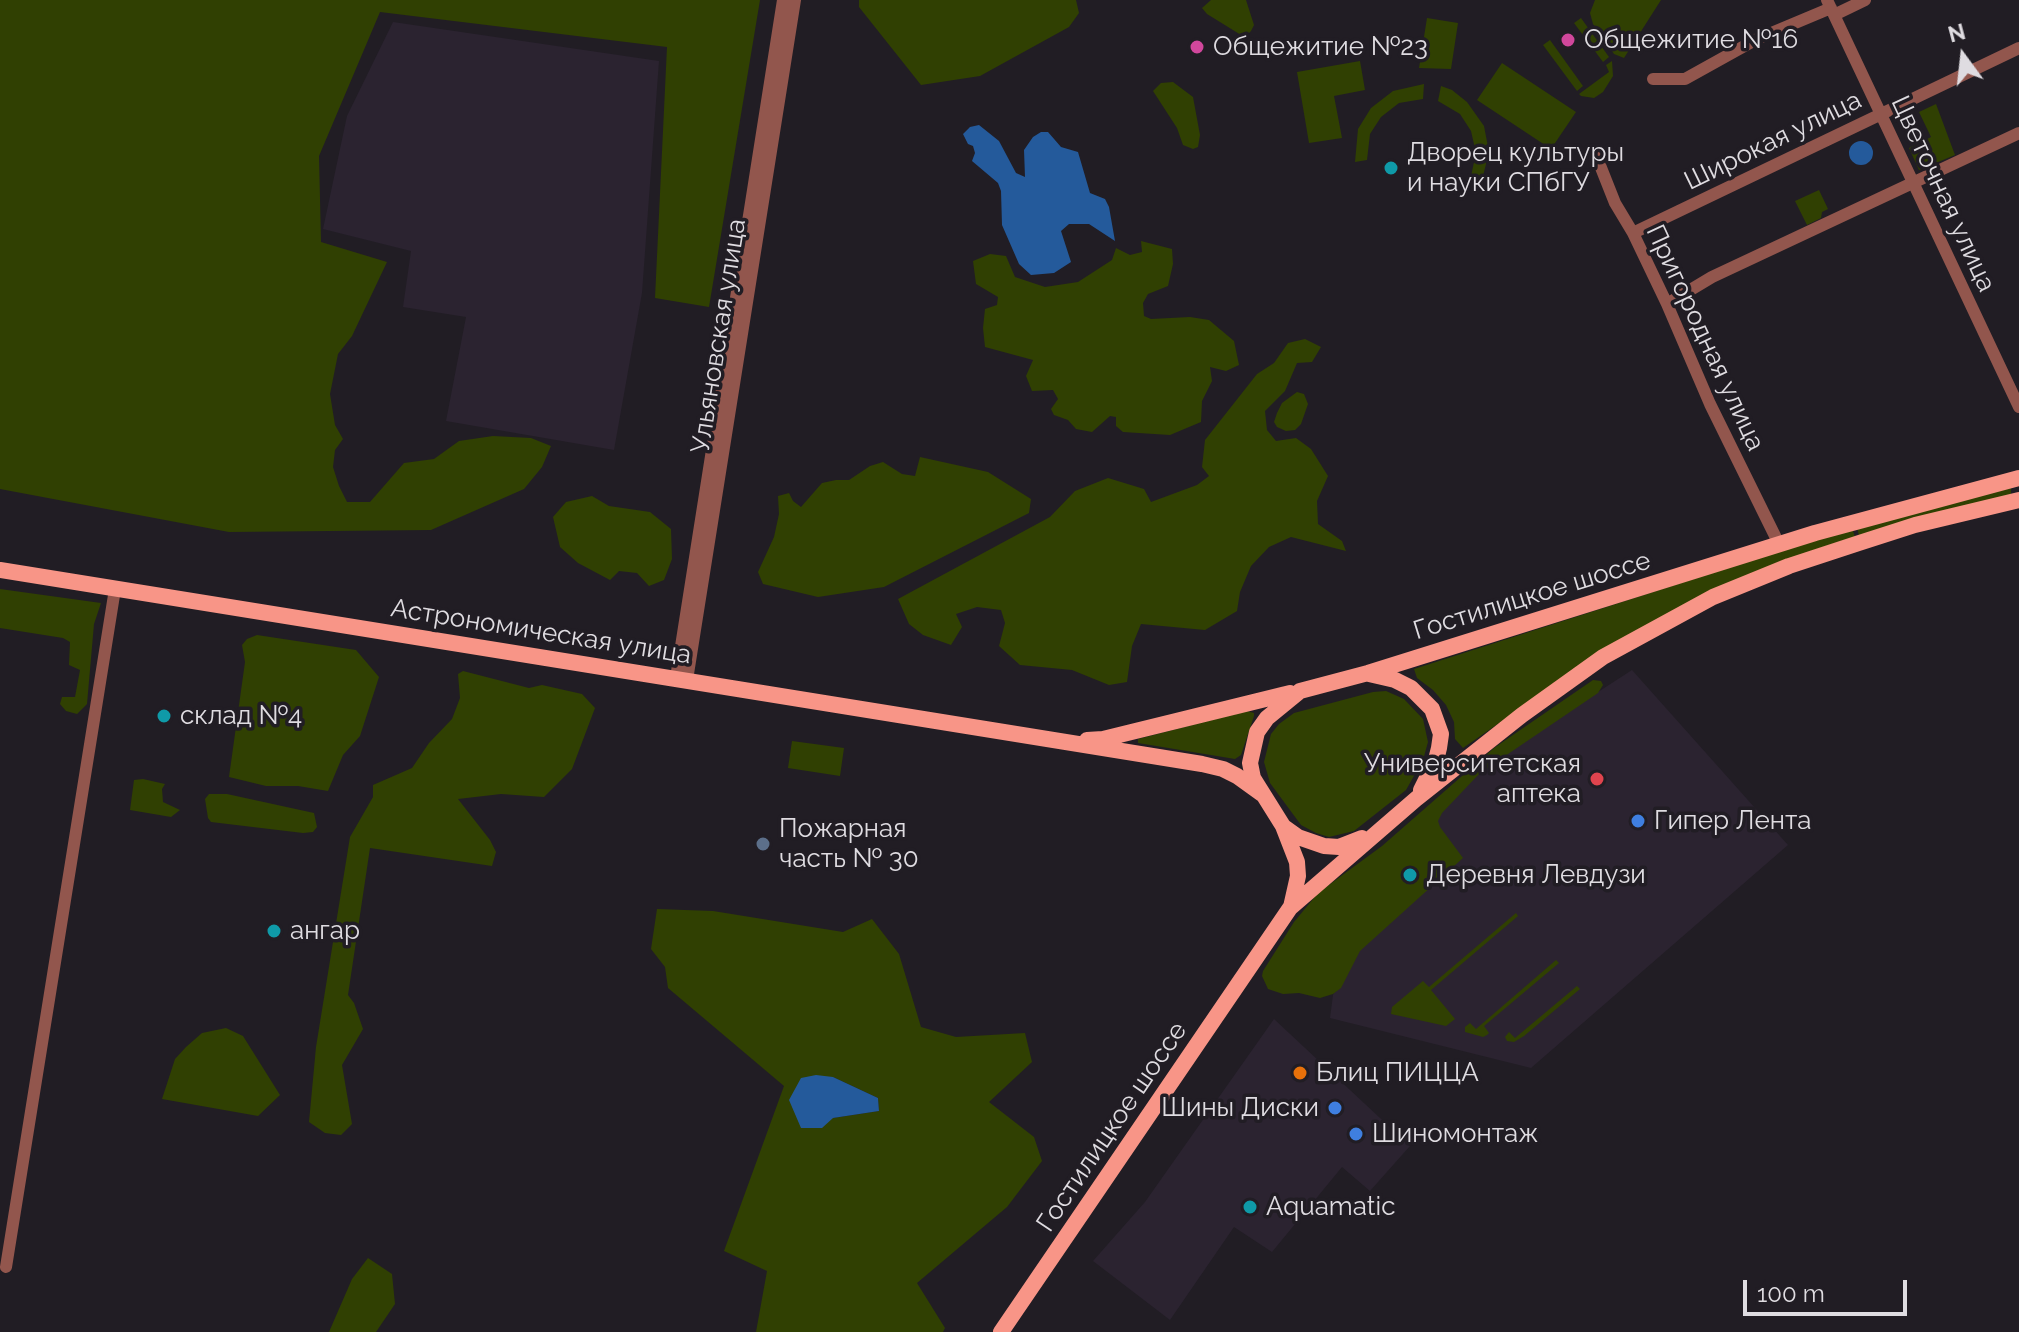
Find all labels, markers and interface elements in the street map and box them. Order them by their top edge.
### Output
north arrow [1923,16,2003,96]
text: N [1945,18,1968,48]
place label: Общежитие №16 [1584,24,1798,56]
place label: Общежитие №23 [1213,31,1428,63]
marker: Общежитие №16 [1559,31,1577,49]
marker: Общежитие №23 [1188,38,1206,56]
street label: Широкая улица [1679,85,1867,197]
street label: Цветочная улица [1884,91,2002,297]
place label: Дворец культуры и науки СПбГУ [1407,137,1624,198]
marker: Дворец культуры и науки СПбГУ [1382,159,1400,177]
street label: Ульяновская улица [685,216,753,456]
street label: Пригородная улица [1639,220,1771,456]
street label: Гостилицкое шоссе [1410,545,1654,647]
street label: Астрономическая улица [388,593,694,671]
place label: склад №4 [180,700,302,732]
marker: склад №4 [155,707,173,725]
place label: Университетская аптека [1364,748,1581,810]
marker: Университетская аптека [1588,770,1606,788]
place label: Гипер Лента [1654,805,1811,837]
marker: Гипер Лента [1629,812,1647,830]
place label: Пожарная часть № 30 [779,813,919,874]
marker: Пожарная часть № 30 [754,835,772,853]
place label: Деревня Левдузи [1426,859,1646,891]
marker: Деревня Левдузи [1401,866,1419,884]
place label: ангар [290,915,360,947]
marker: ангар [265,922,283,940]
street label: Гостилицкое шоссе [1030,1016,1194,1238]
place label: Блиц ПИЦЦА [1316,1057,1479,1089]
marker: Блиц ПИЦЦА [1291,1064,1309,1082]
place label: Шины Диски [1161,1092,1319,1124]
marker: Шины Диски [1326,1099,1344,1117]
place label: Шиномонтаж [1372,1118,1539,1150]
marker: Шиномонтаж [1347,1125,1365,1143]
place label: Aquamatic [1266,1191,1395,1223]
marker: Aquamatic [1241,1198,1259,1216]
scale bar [1747,1264,1911,1314]
text: 100 m [1757,1279,1825,1308]

